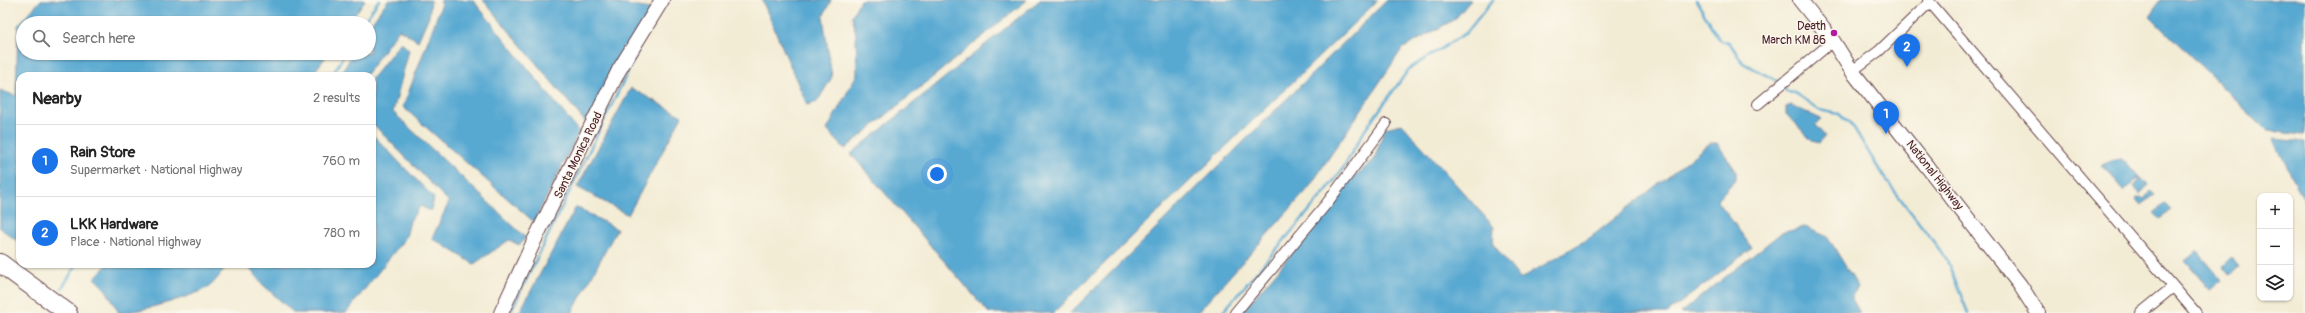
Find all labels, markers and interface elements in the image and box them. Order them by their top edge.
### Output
search box [16,16,376,60]
place label: Death March KM 86 [1762,19,1826,48]
icon: search [30,27,52,49]
marker: Death March KM 86 [1829,28,1839,38]
text: Search here [62,29,135,48]
pin: 2 [1894,34,1920,67]
text: Nearby [32,88,81,109]
text: 2 results [313,90,360,106]
pin: 1 [1873,101,1899,134]
street label: Santa Monica Road [551,109,606,201]
street label: National Highway [1903,137,1967,213]
text: Rain Store [70,143,135,162]
text: 1 [42,153,48,169]
text: 760 m [322,153,360,169]
text: Supermarket · National Highway [70,162,242,178]
your location [927,164,947,184]
map controls [2257,193,2293,301]
button: + [2257,193,2293,229]
text: LKK Hardware [70,215,158,234]
text: 2 [41,225,49,241]
text: 780 m [323,225,360,241]
button: − [2257,229,2293,265]
text: Place · National Highway [70,234,201,250]
button: layers [2257,265,2293,301]

